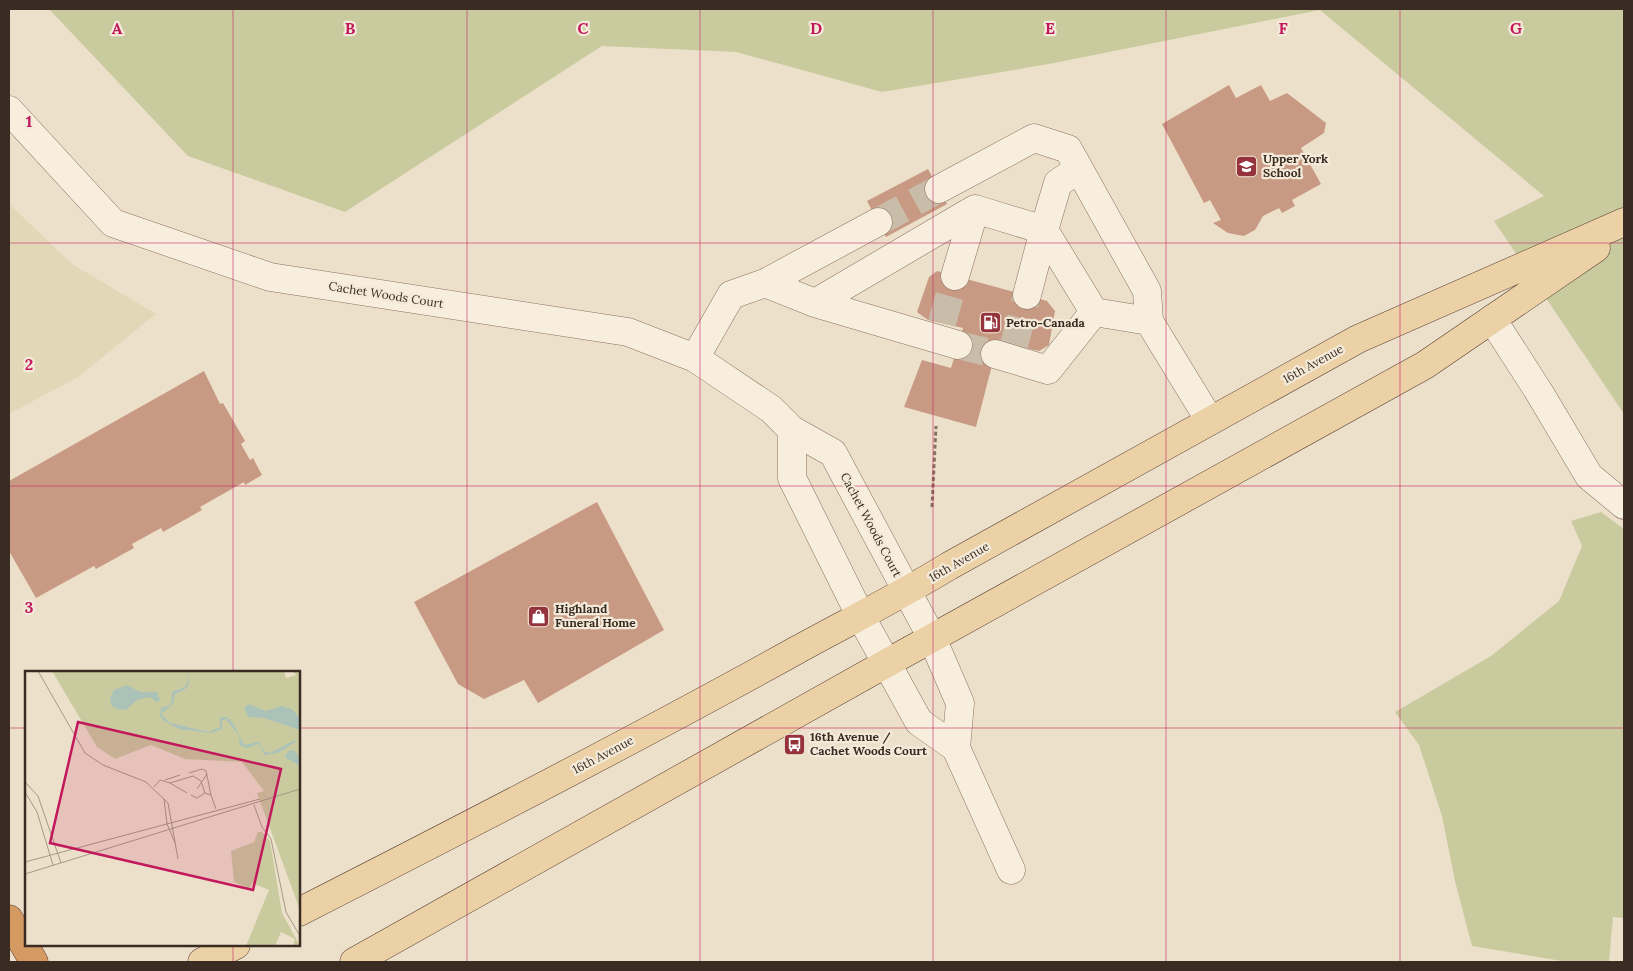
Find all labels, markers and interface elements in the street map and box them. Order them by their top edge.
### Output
text: A [112,18,123,38]
text: B [345,18,356,38]
text: C [577,18,589,38]
text: D [810,18,822,38]
text: E [1045,18,1055,38]
text: F [1278,18,1288,38]
text: G [1510,18,1522,38]
text: 1 [26,111,32,131]
place label: Upper York School [1263,151,1328,180]
school or university icon: Upper York School [1235,154,1259,178]
street label: Cachet Woods Court [327,278,445,311]
fuel station icon: Petro-Canada [978,311,1002,335]
place label: Petro-Canada [1006,315,1086,330]
street label: 16th Avenue [1280,341,1346,386]
text: 2 [25,354,33,374]
street label: Cachet Woods Court [838,470,906,580]
street label: 16th Avenue [926,538,992,585]
text: 3 [25,597,34,617]
place label: Highland Funeral Home [555,601,636,630]
shop icon: Highland Funeral Home [527,604,551,628]
inset map [25,671,300,946]
place label: 16th Avenue / Cachet Woods Court [810,729,928,758]
street label: 16th Avenue [570,732,636,777]
bus stop icon: 16th Avenue / Cachet Woods Court [782,732,806,756]

